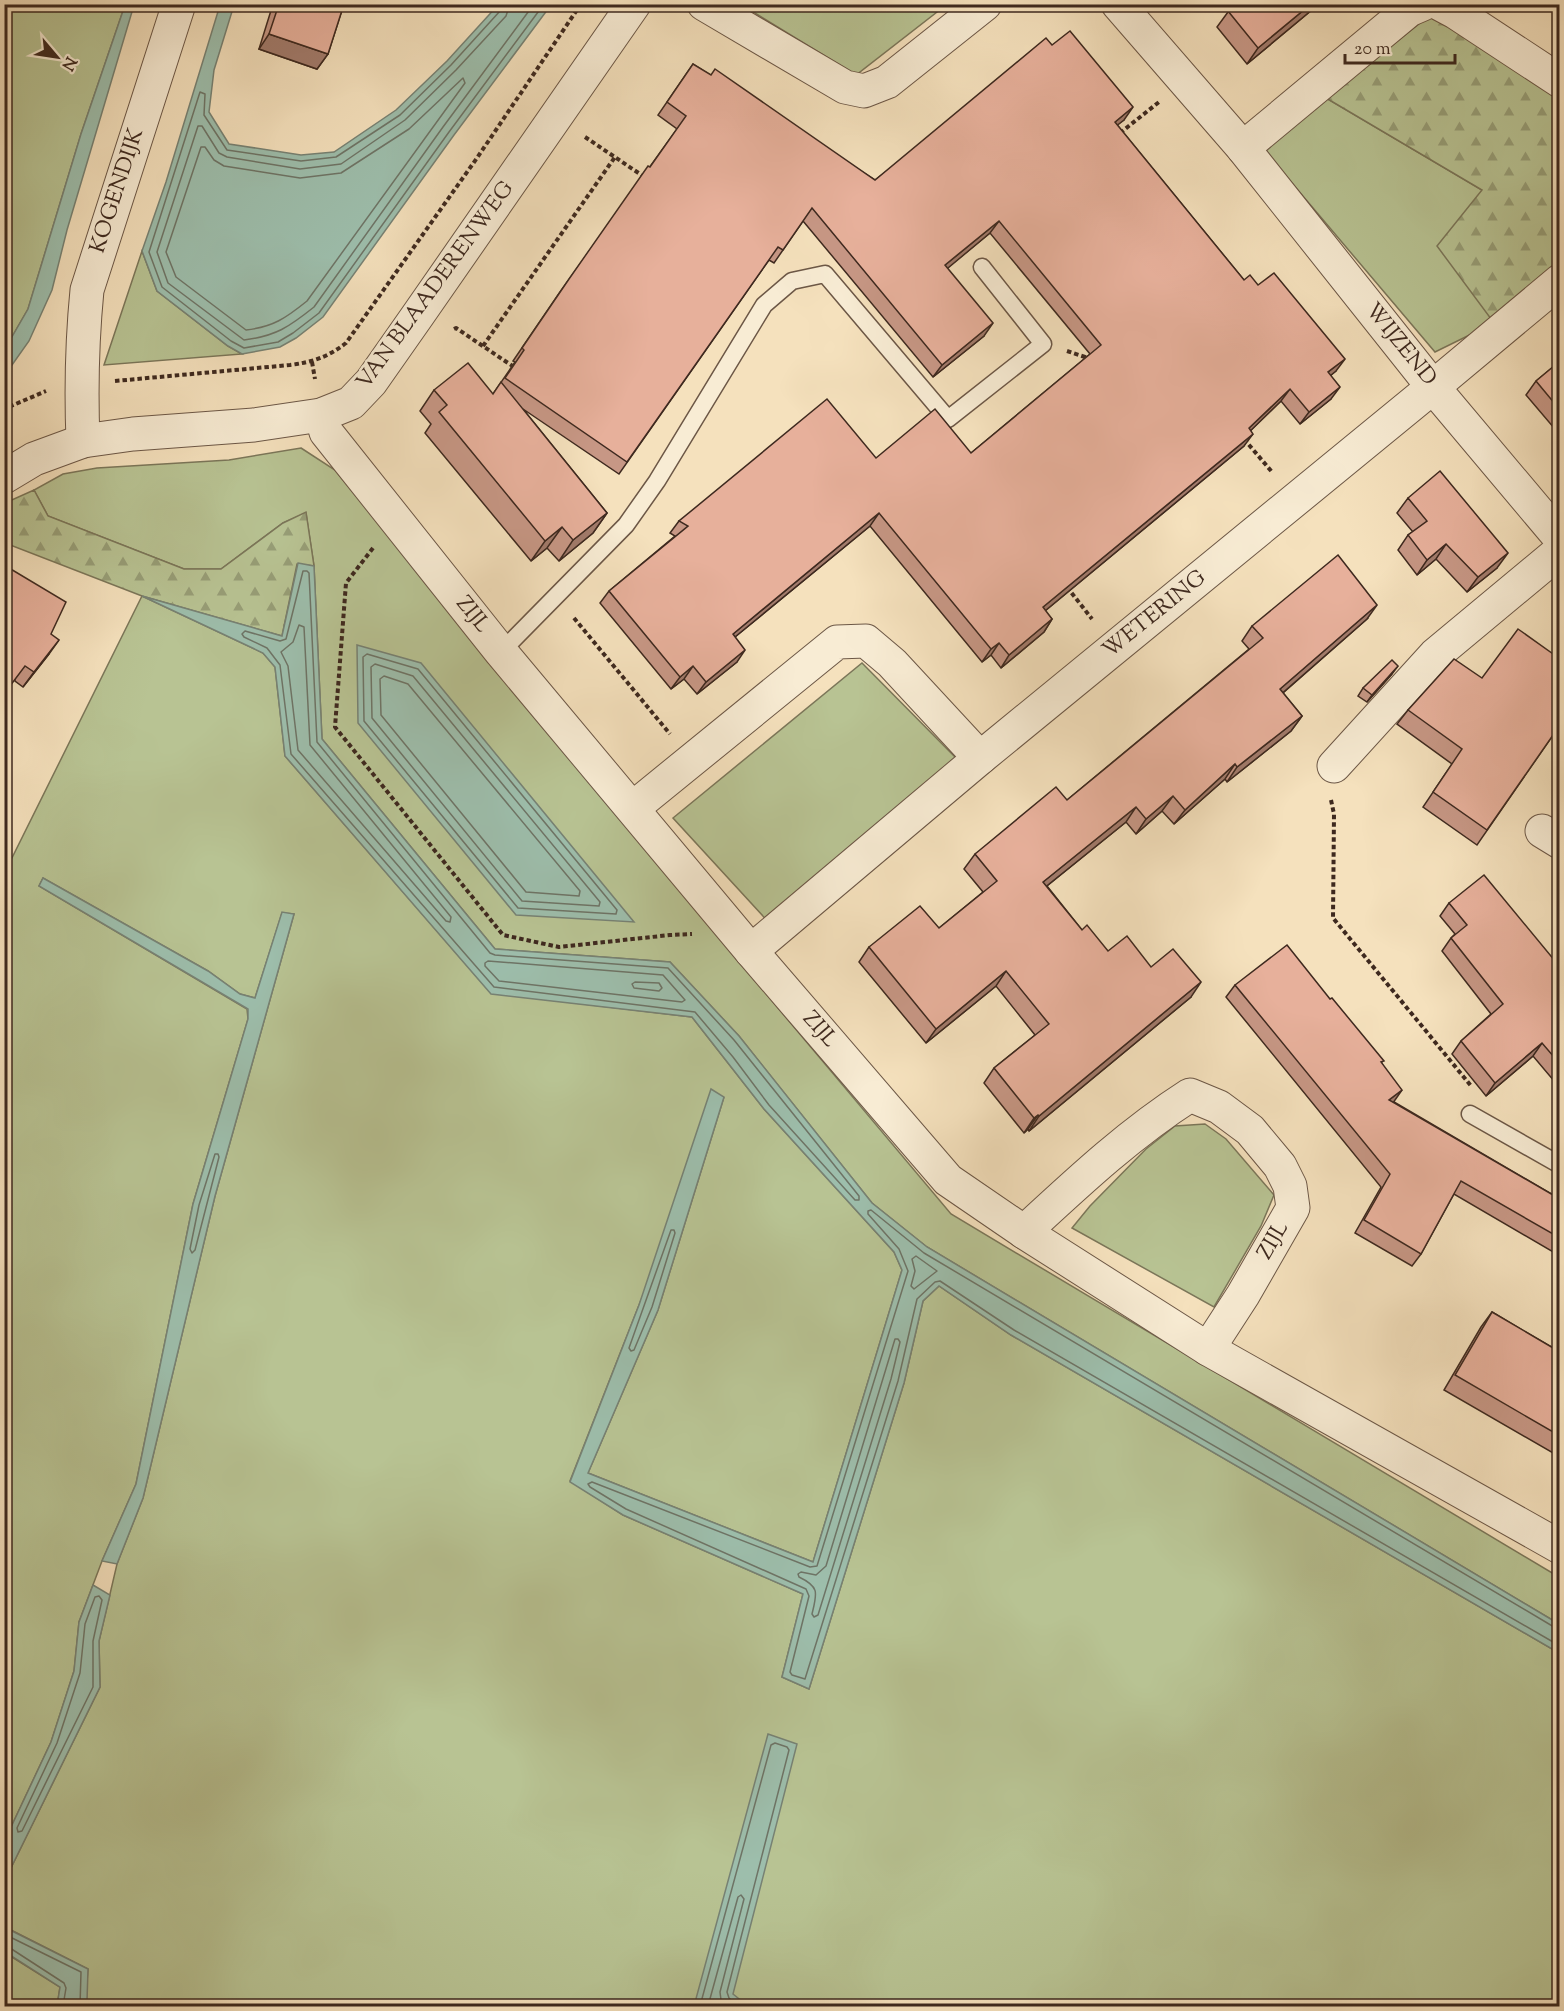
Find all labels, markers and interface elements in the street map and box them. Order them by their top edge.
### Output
north arrow [27,27,87,87]
scale bar [1345,27,1454,65]
text: 20 m [1354,37,1391,63]
text: N [55,52,81,74]
street label: KOGENDIJK [83,124,153,258]
street label: VAN BLAADERENWEG [349,175,523,397]
street label: WIJZEND [1357,297,1443,393]
street label: WETERING [1096,563,1214,667]
street label: ZIJL [447,590,497,640]
street label: ZIJL [794,1005,844,1055]
street label: ZIJL [1250,1216,1298,1266]

